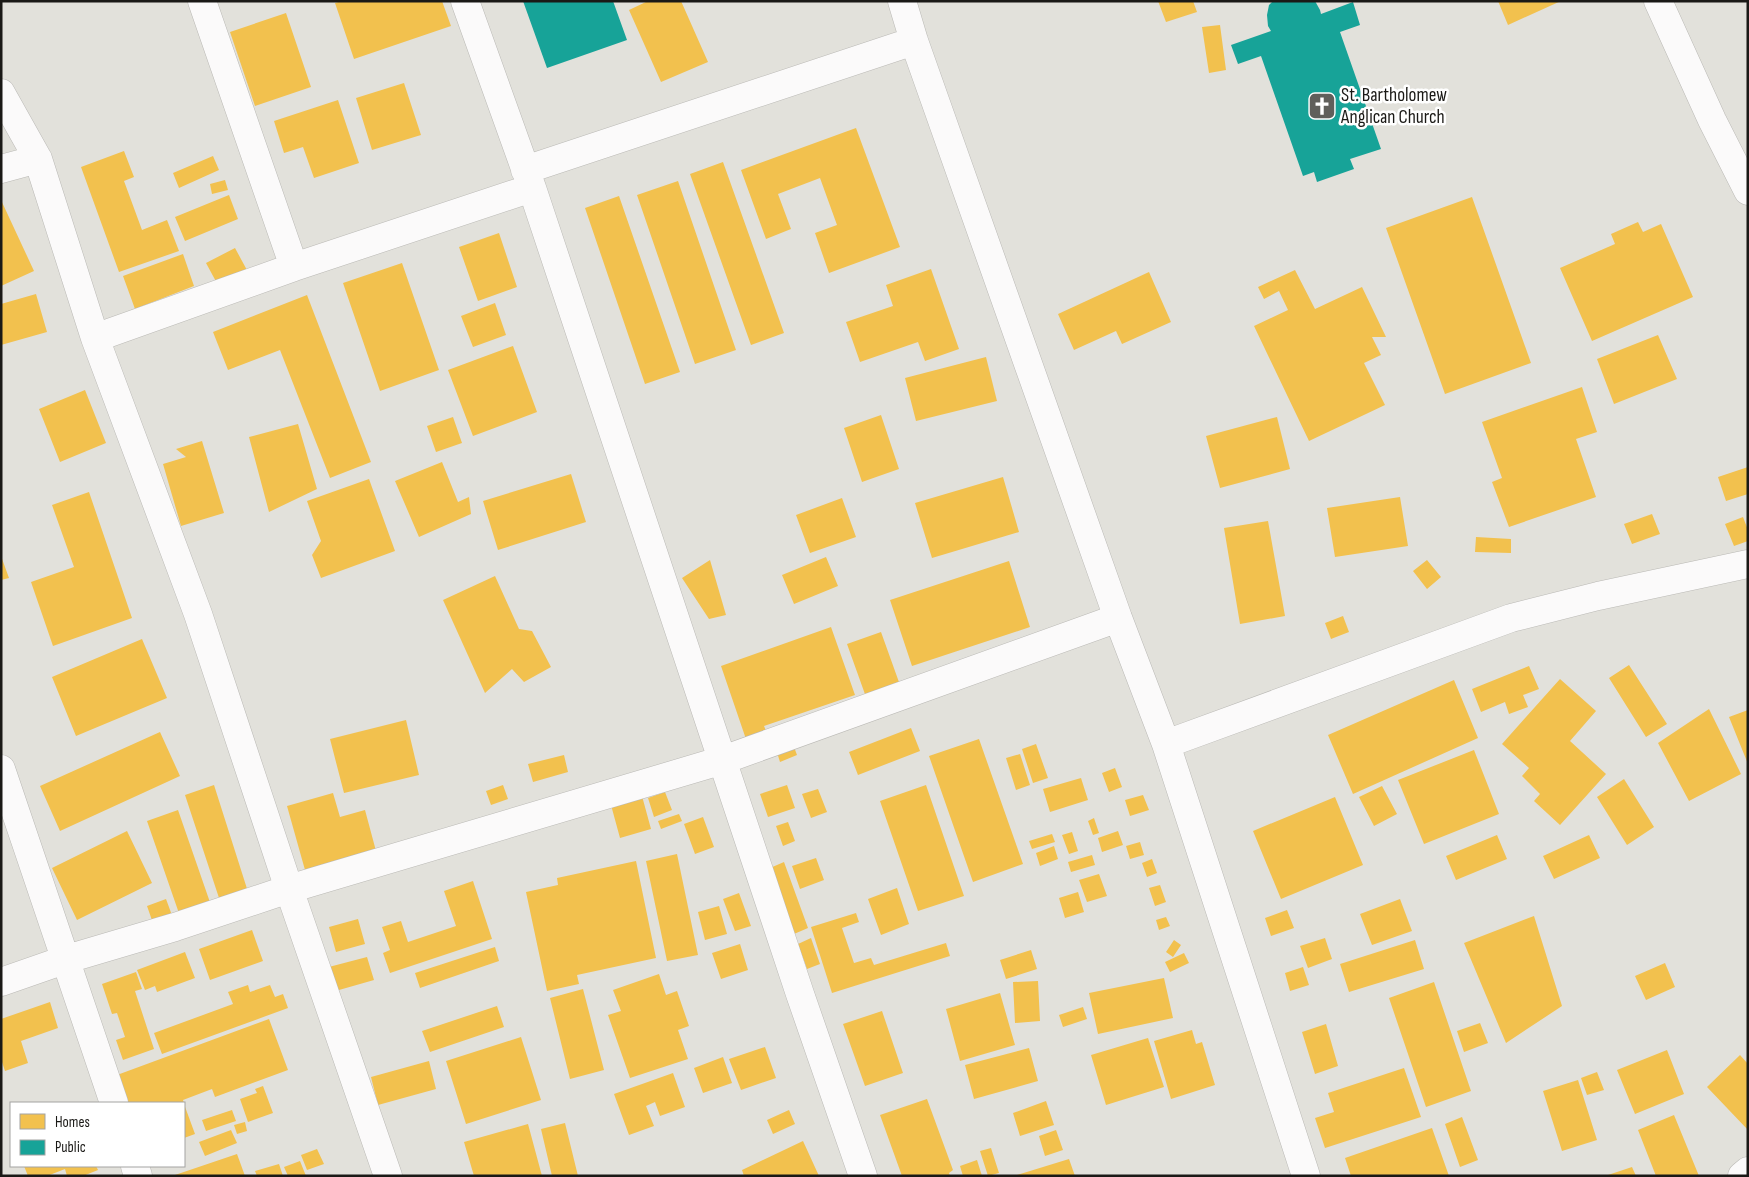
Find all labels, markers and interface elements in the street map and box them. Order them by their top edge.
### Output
place label: St. Bartholomew Anglican Church [1340,84,1447,129]
church icon: St. Bartholomew Anglican Church [1307,91,1337,121]
legend [10,1102,185,1167]
text: Homes [55,1113,90,1132]
text: Public [55,1138,86,1157]

